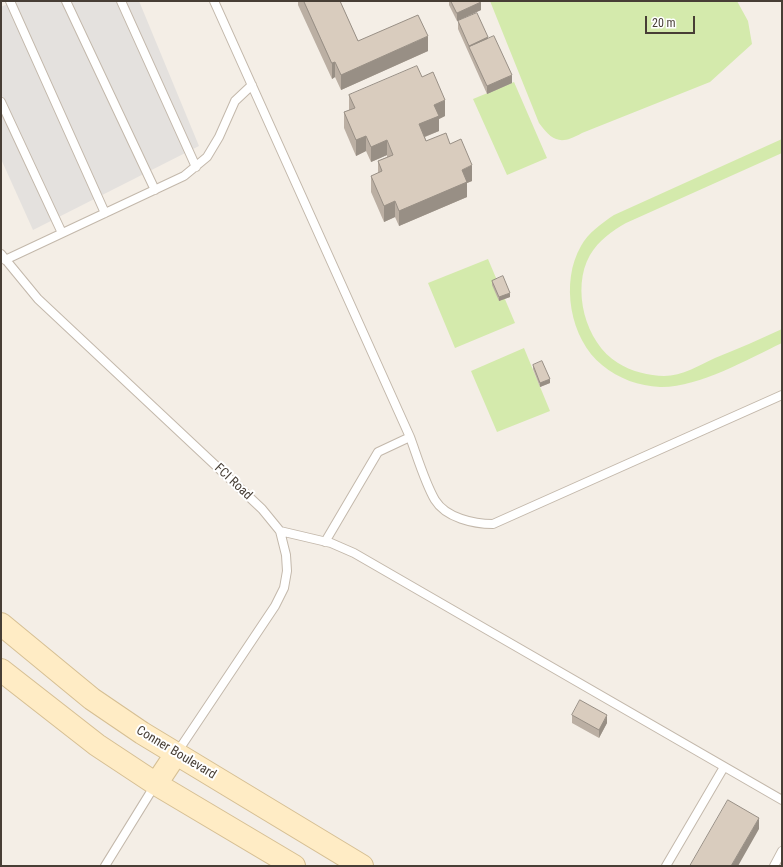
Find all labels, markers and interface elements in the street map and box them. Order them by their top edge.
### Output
scale bar [647,8,697,34]
text: 20 m [652,16,676,30]
street label: FCI Road [211,461,255,503]
street label: Conner Boulevard [133,723,219,783]

